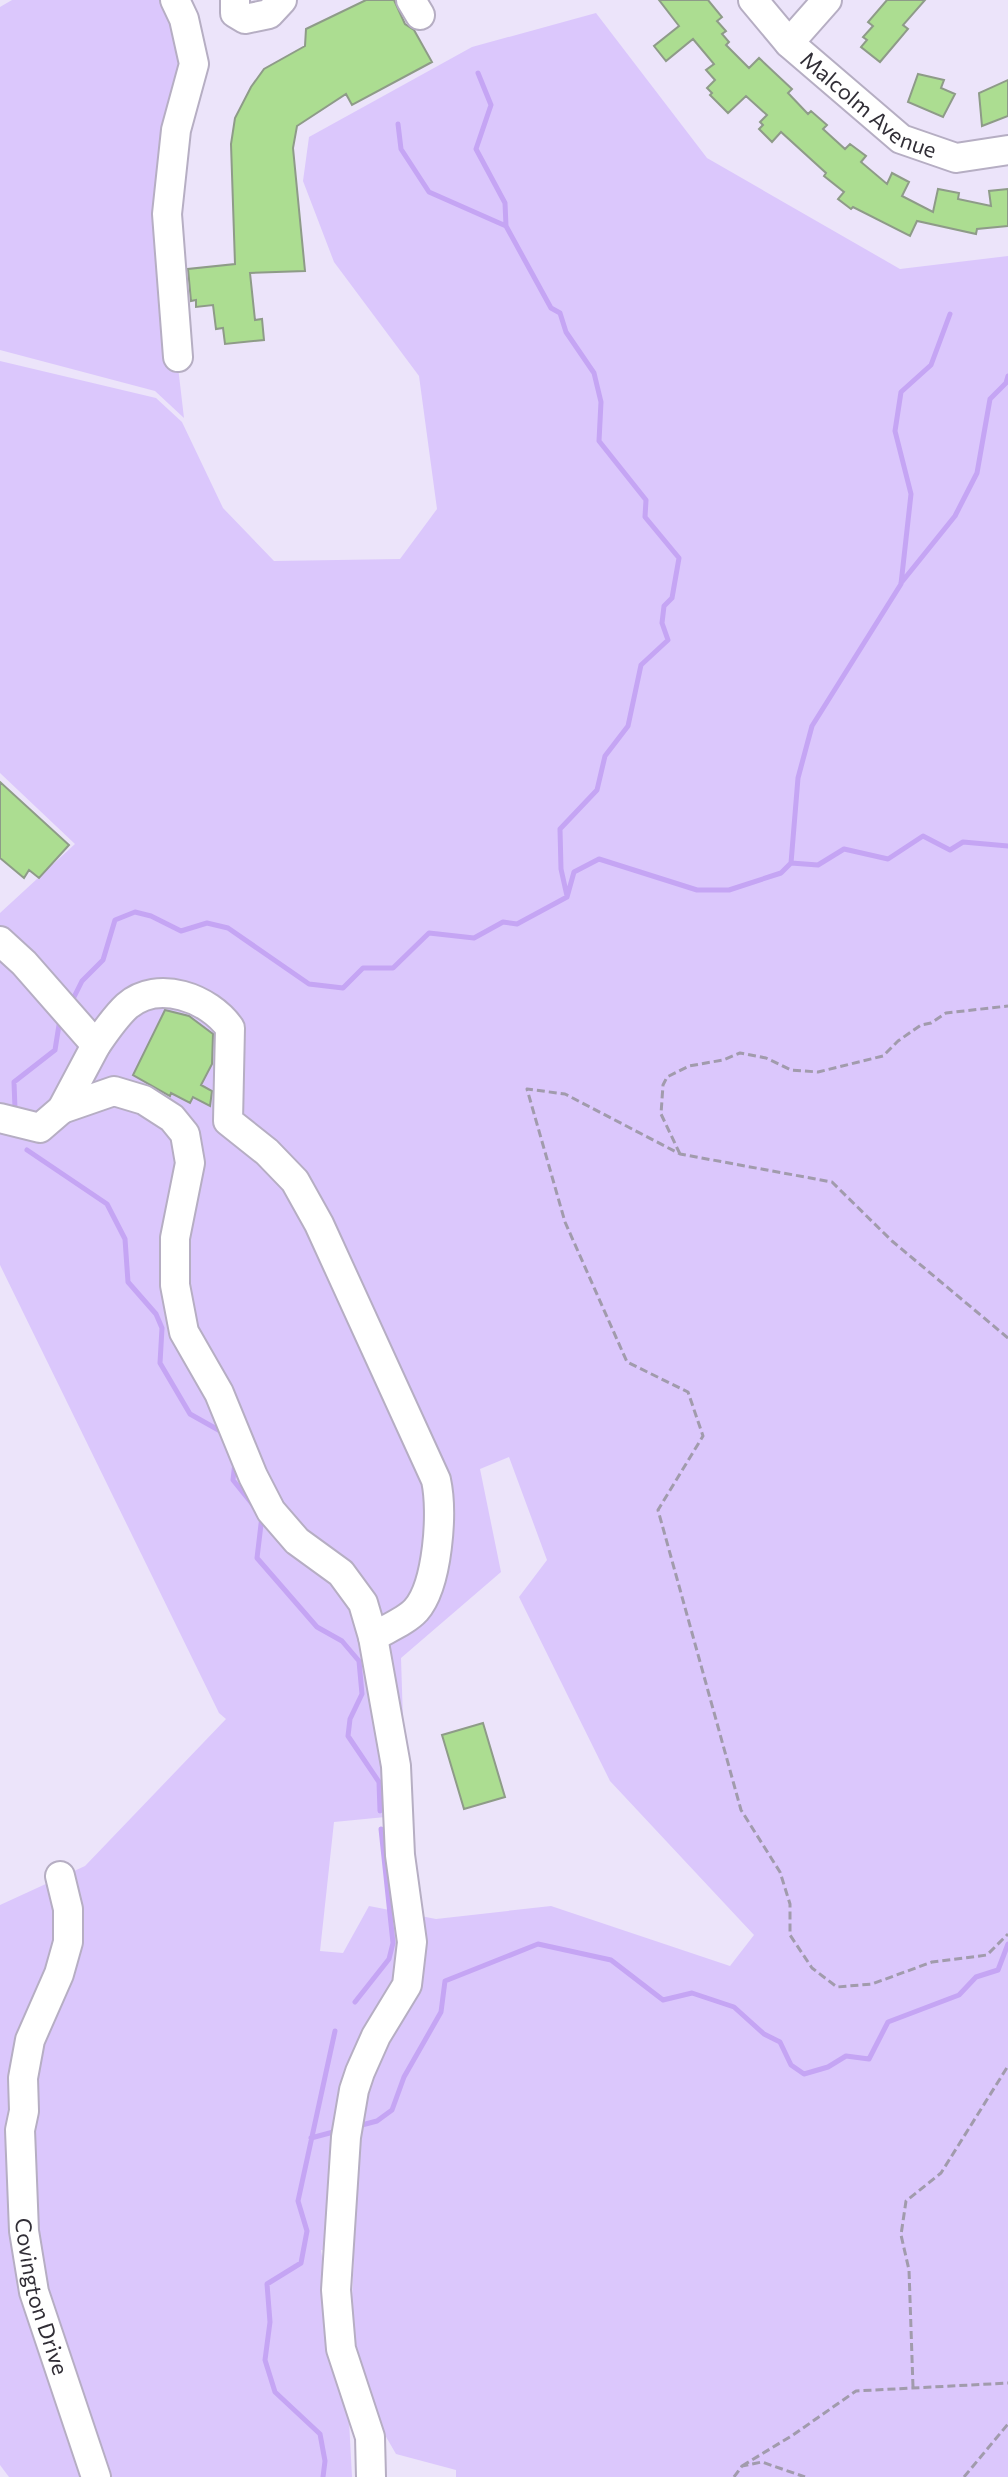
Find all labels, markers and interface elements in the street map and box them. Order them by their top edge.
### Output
street label: Malcolm Avenue [796,45,940,163]
street label: Covington Drive [10,2217,75,2378]

